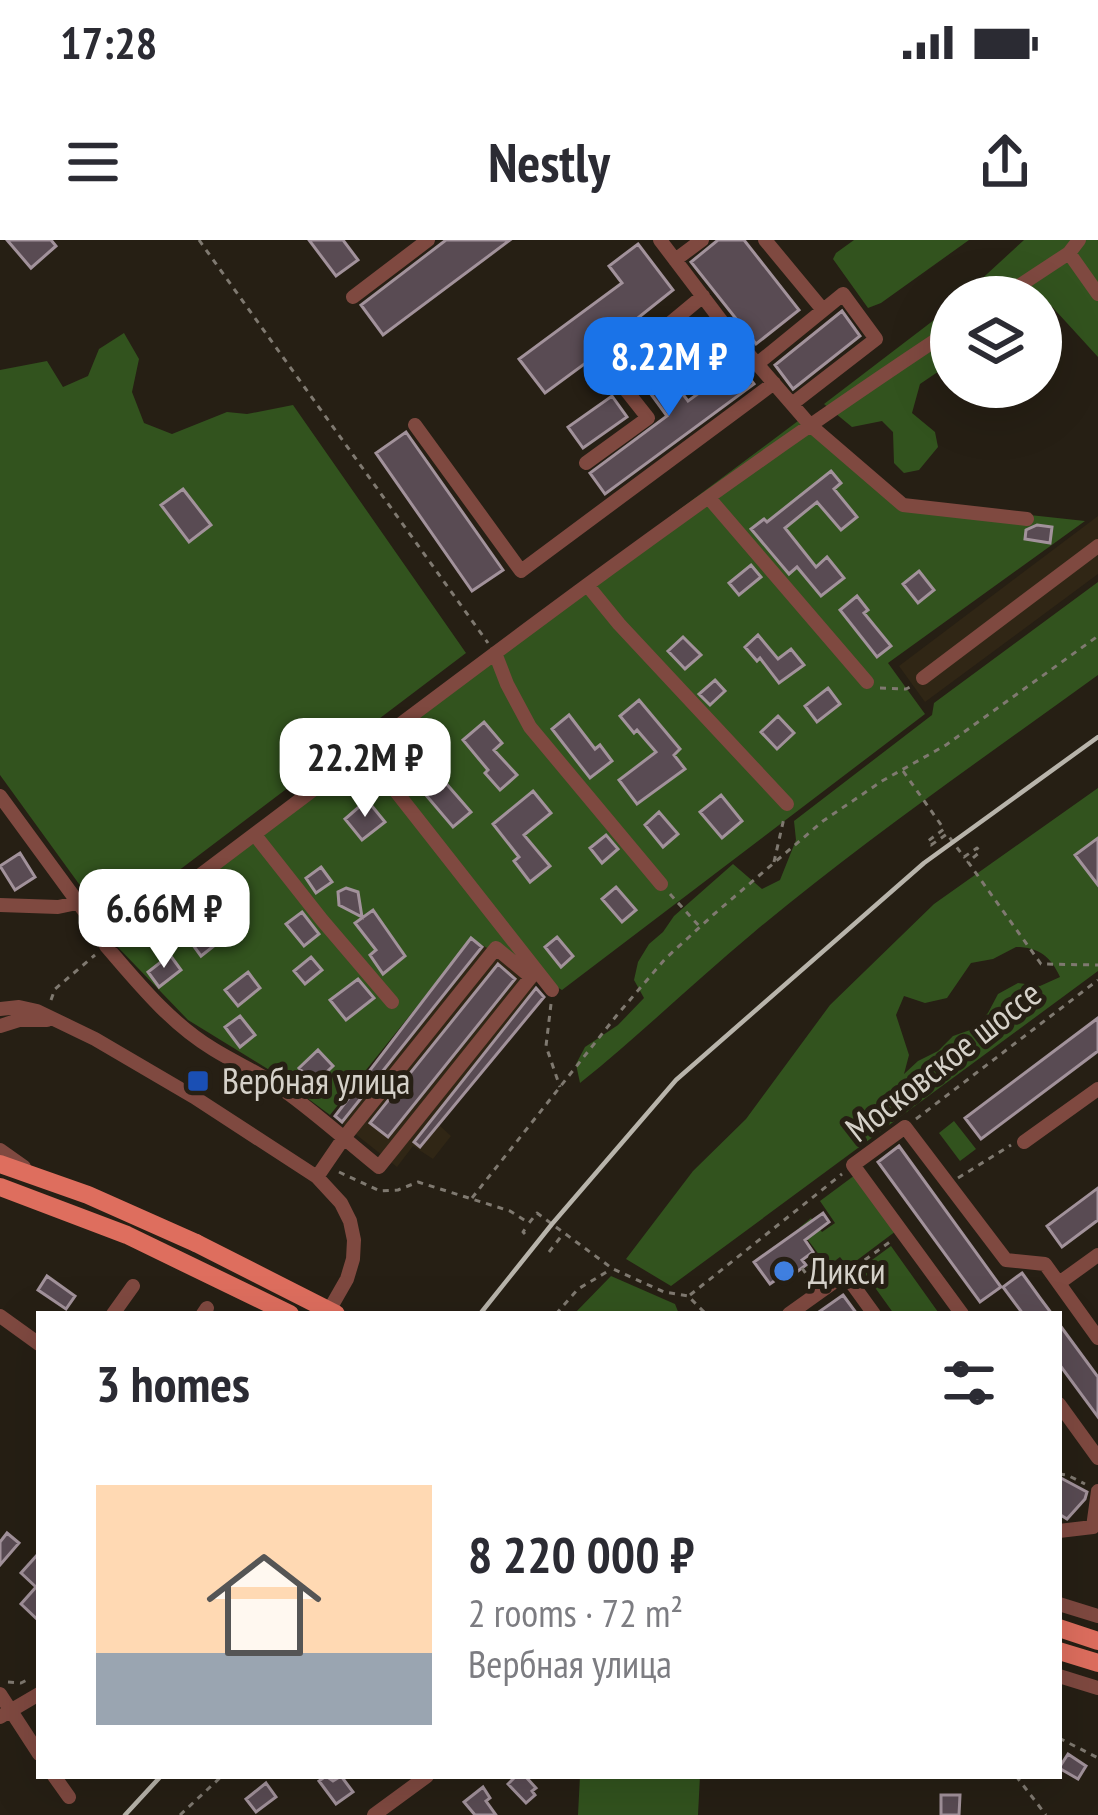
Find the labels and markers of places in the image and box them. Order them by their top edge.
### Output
pin: 8.22M ₽ [558,317,780,419]
pin: 22.2M ₽ [254,718,476,820]
pin: 6.66M ₽ [53,869,275,971]
place label: Вербная улица [222,1057,410,1104]
marker: Вербная улица [185,1068,211,1094]
place label: Дикси [808,1247,886,1294]
marker: Дикси [771,1258,797,1284]

